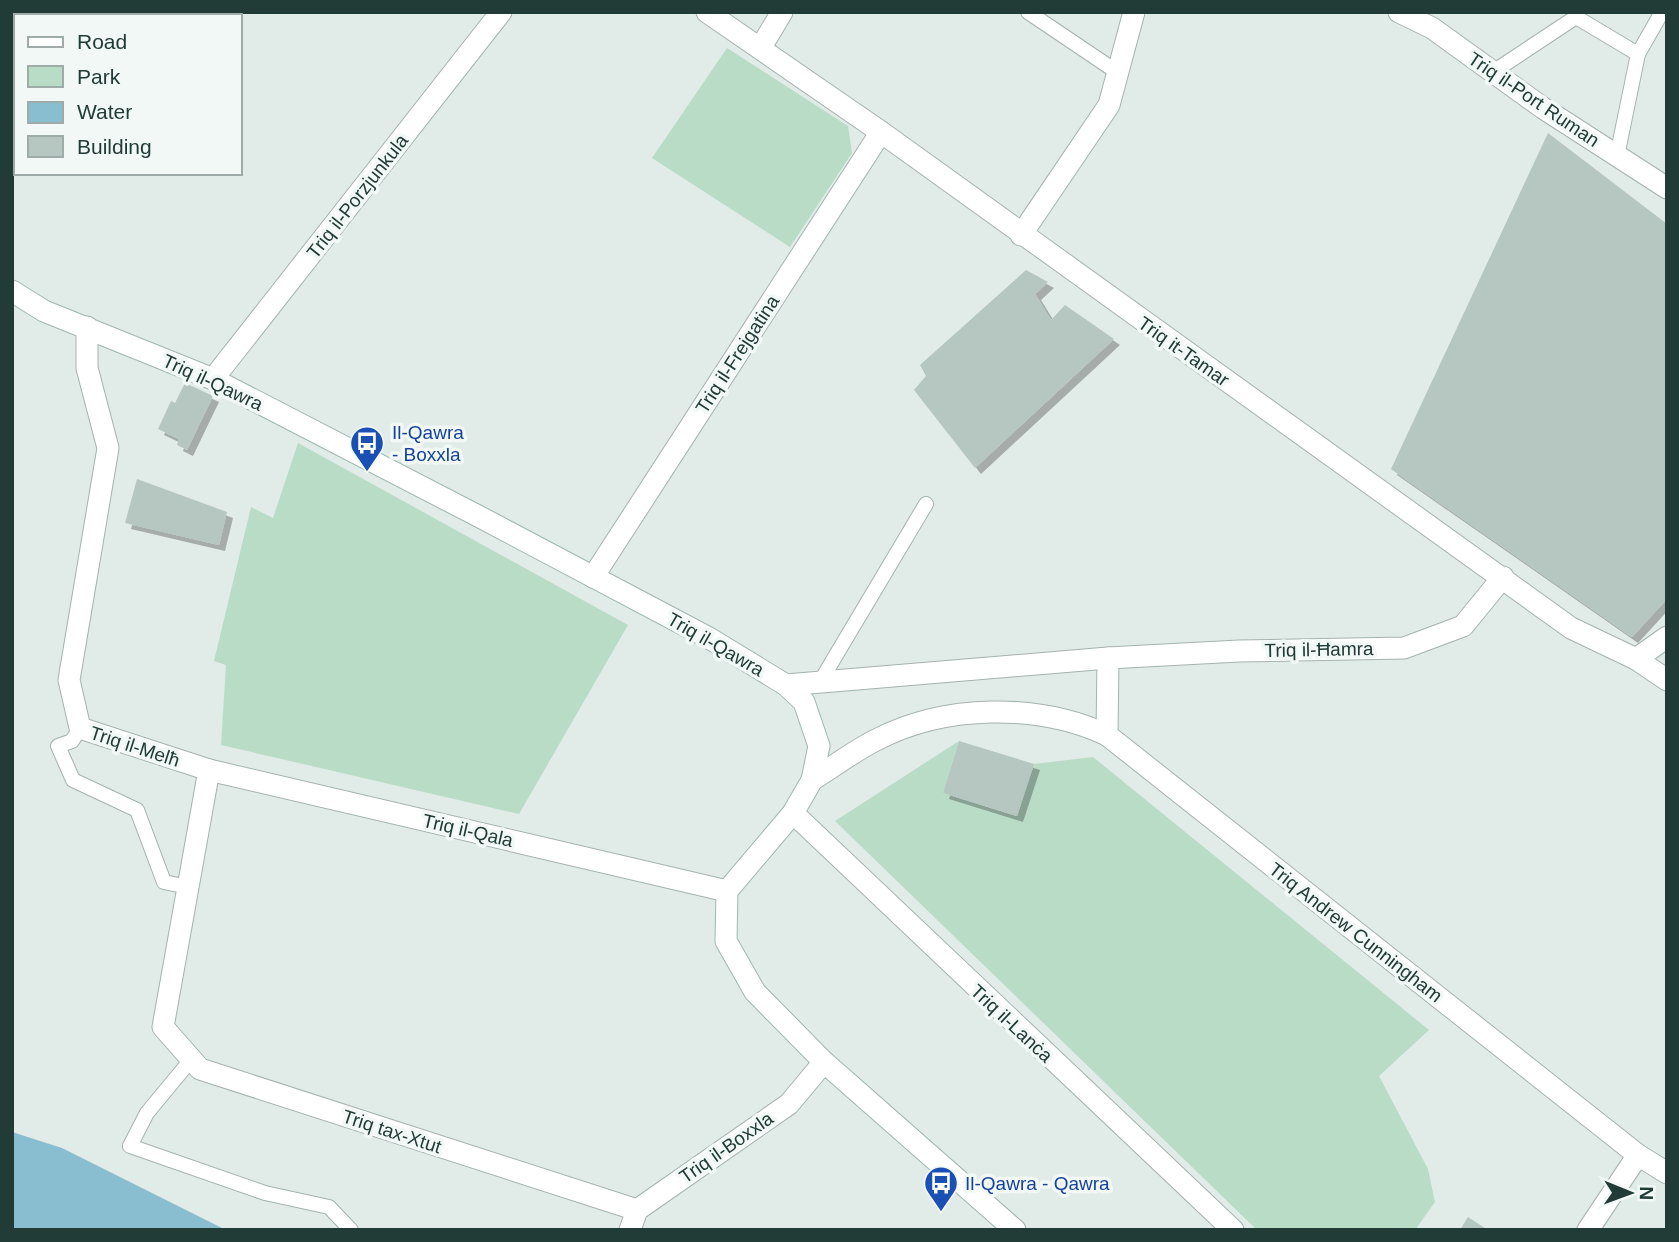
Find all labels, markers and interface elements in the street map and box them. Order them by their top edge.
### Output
legend [14,14,242,175]
text: Road [77,30,127,53]
street label: Triq il-Port Ruman [1464,48,1603,151]
text: Park [77,65,121,88]
text: Water [77,100,132,123]
street label: Triq il-Porzjunkula [303,130,413,262]
text: Building [77,135,152,158]
street label: Triq il-Frejgatina [691,291,784,417]
street label: Triq it-Tamar [1134,312,1234,391]
street label: Triq il-Qawra [159,350,267,415]
place label: Il-Qawra - Boxxla [392,422,464,465]
bus stop icon: Il-Qawra - Boxxla [348,424,386,473]
street label: Triq il-Qawra [664,608,768,681]
street label: Triq il-Ħamra [1264,638,1374,661]
street label: Triq il-Melħ [87,722,182,771]
street label: Triq il-Qala [421,810,516,851]
street label: Triq Andrew Cunningham [1265,858,1446,1006]
street label: Triq il-Lanċa [967,980,1057,1067]
street label: Triq tax-Xtut [340,1106,445,1158]
street label: Triq il-Boxxla [676,1107,777,1187]
north arrow [1595,1158,1665,1228]
bus stop icon: Il-Qawra - Qawra [922,1164,960,1213]
place label: Il-Qawra - Qawra [965,1173,1110,1194]
text: N [1636,1186,1657,1200]

